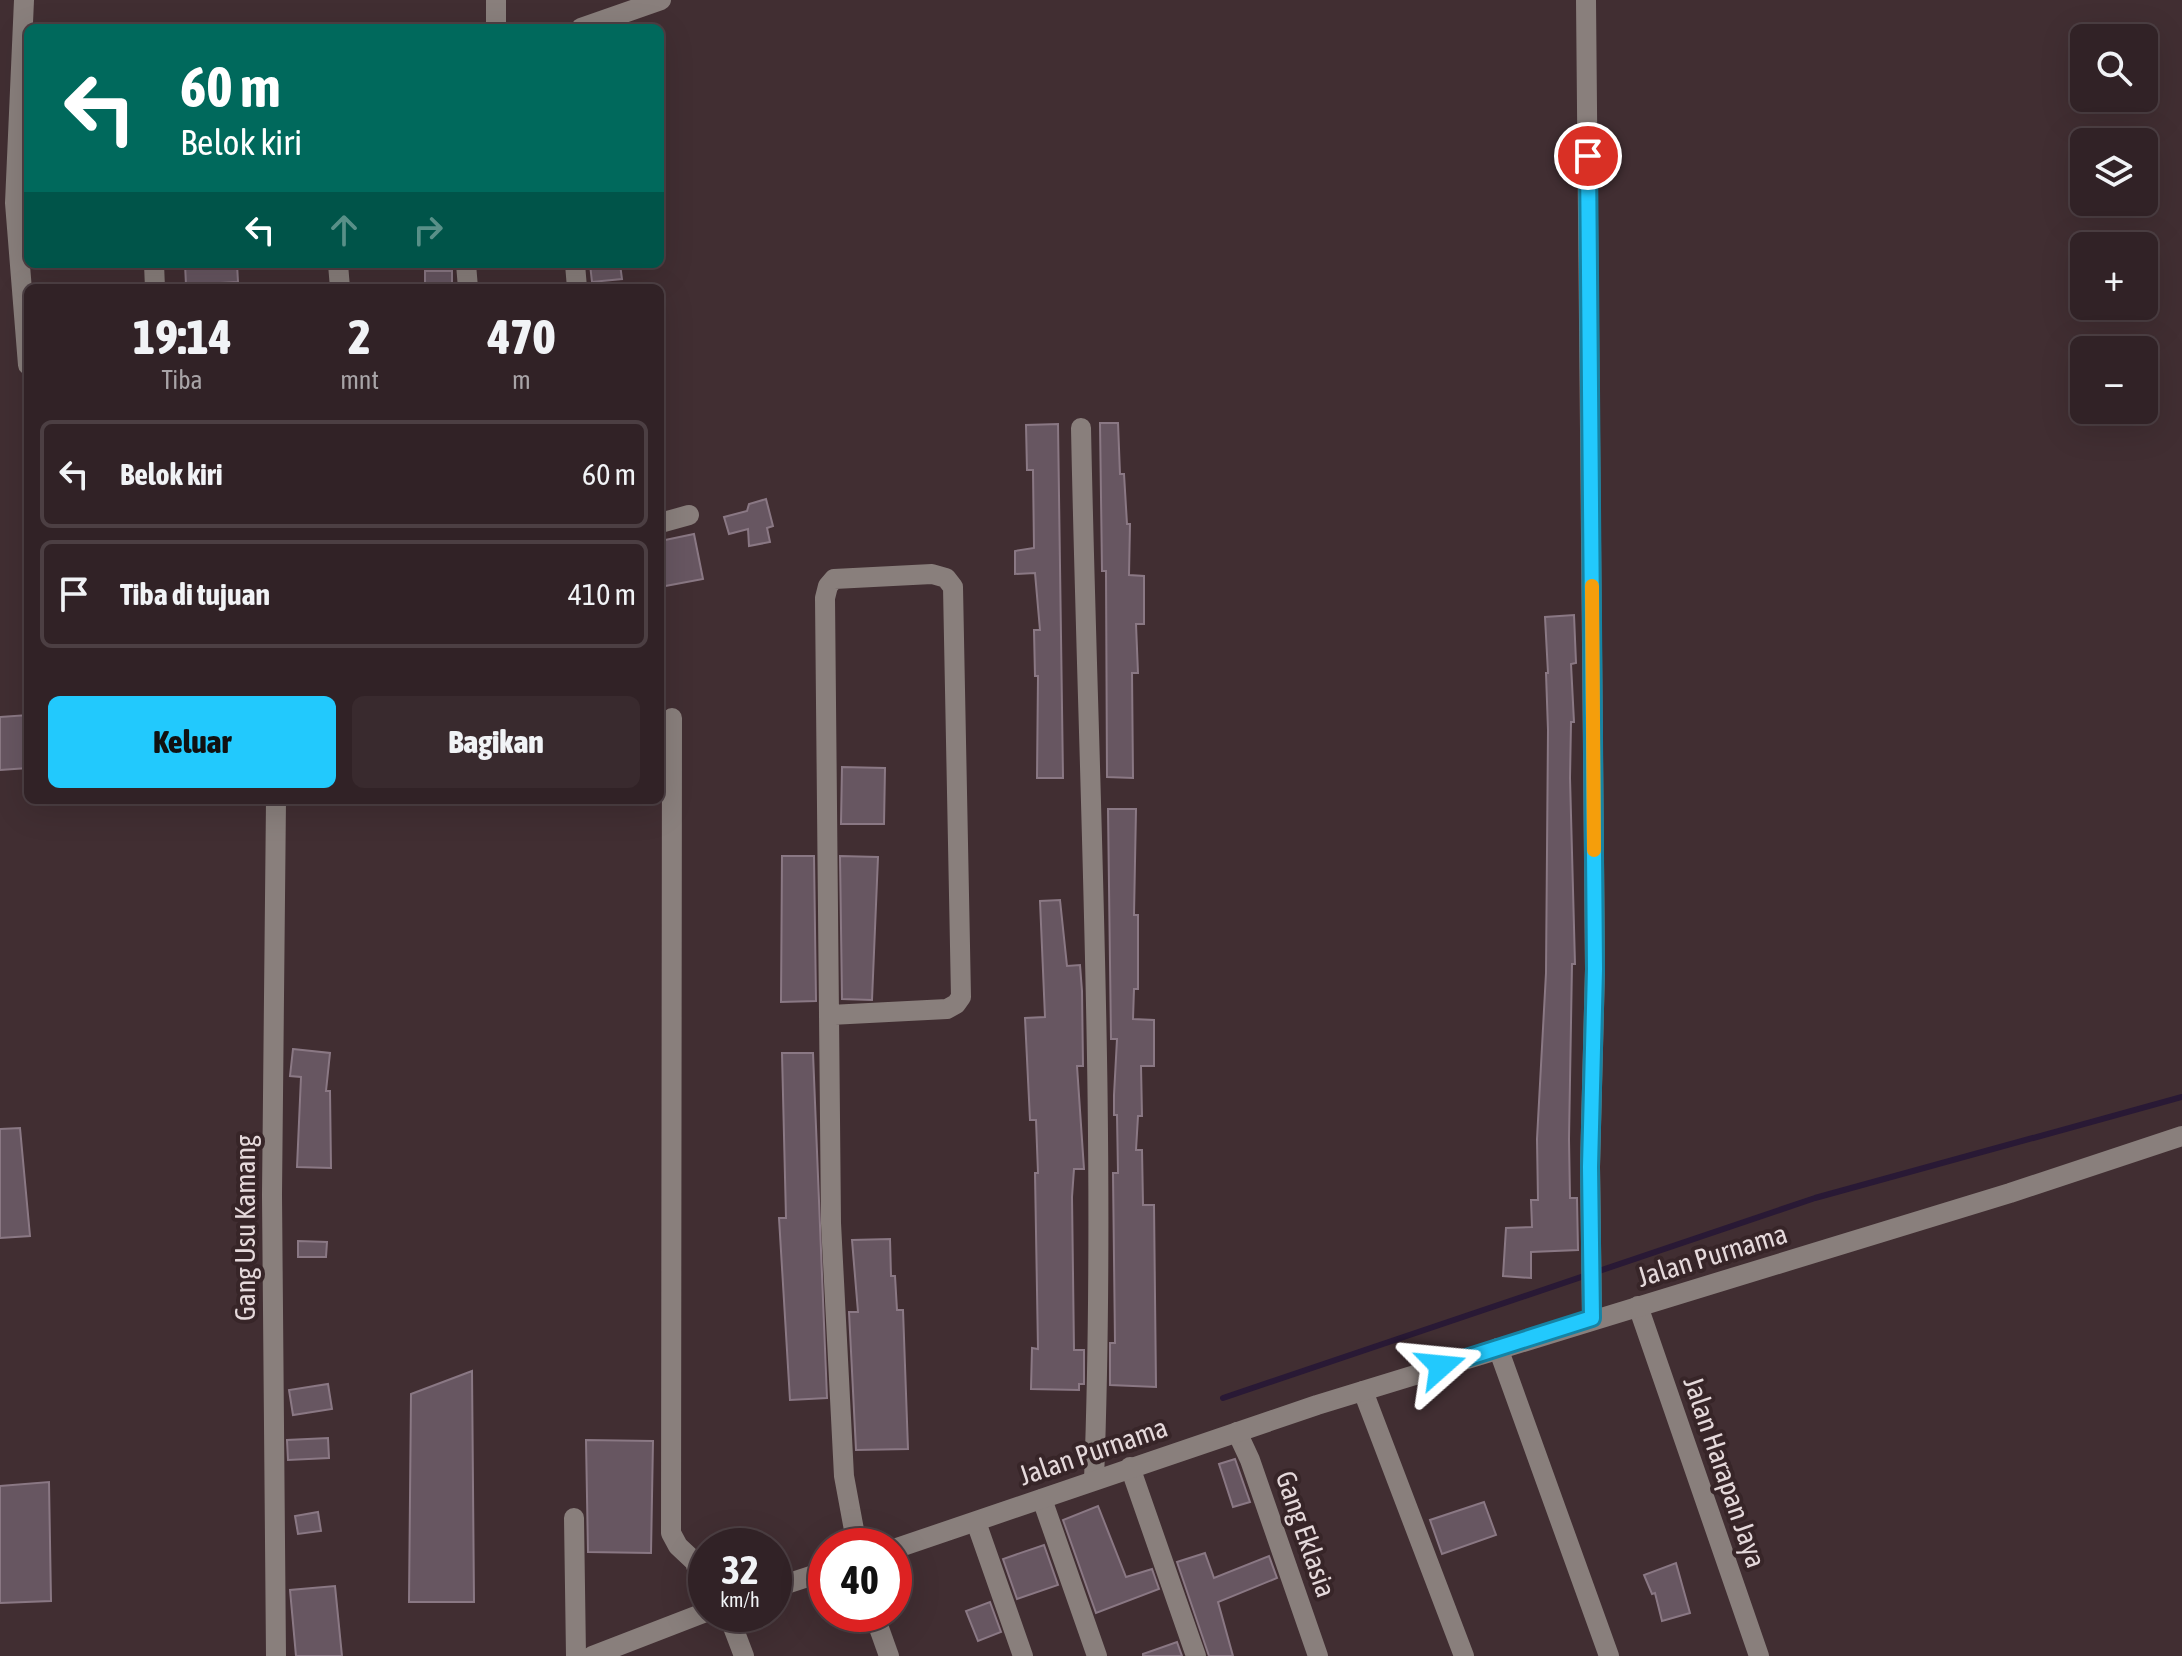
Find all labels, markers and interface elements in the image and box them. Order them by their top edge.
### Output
map controls [2070,24,2158,424]
button: search [2070,24,2158,112]
text: 60 m [180,55,281,119]
icon: left [48,56,152,160]
text: Belok kiri [180,121,302,163]
pin [1554,122,1622,190]
button: layers [2070,128,2158,216]
icon: arrive [1566,134,1610,178]
icon: left [238,208,282,252]
icon: ahead [322,208,366,252]
icon: right [406,208,450,252]
button: + [2070,232,2158,320]
text: 19:14 [133,309,231,364]
text: 2 [348,309,371,364]
text: 470 [488,309,555,364]
button: − [2070,336,2158,424]
text: Tiba [161,365,203,395]
text: mnt [340,365,379,395]
text: m [512,365,531,395]
icon: left [52,452,96,496]
text: Belok kiri [120,457,223,491]
text: 60 m [582,457,636,491]
icon: arrive [52,572,96,616]
text: Tiba di tujuan [120,577,270,611]
text: 410 m [568,577,636,611]
button: Keluar [48,696,336,788]
button: Bagikan [352,696,640,788]
street label: Gang Usu Kamang [229,1135,261,1321]
street label: Jalan Purnama [1633,1217,1791,1293]
position arrow [1399,1324,1483,1408]
street label: Jalan Harapan Jaya [1677,1372,1773,1572]
street label: Jalan Purnama [1014,1411,1172,1491]
street label: Gang Eklasia [1269,1467,1343,1601]
speed limit sign: 40 [808,1528,912,1632]
text: 32 [721,1547,759,1592]
text: km/h [720,1588,760,1611]

